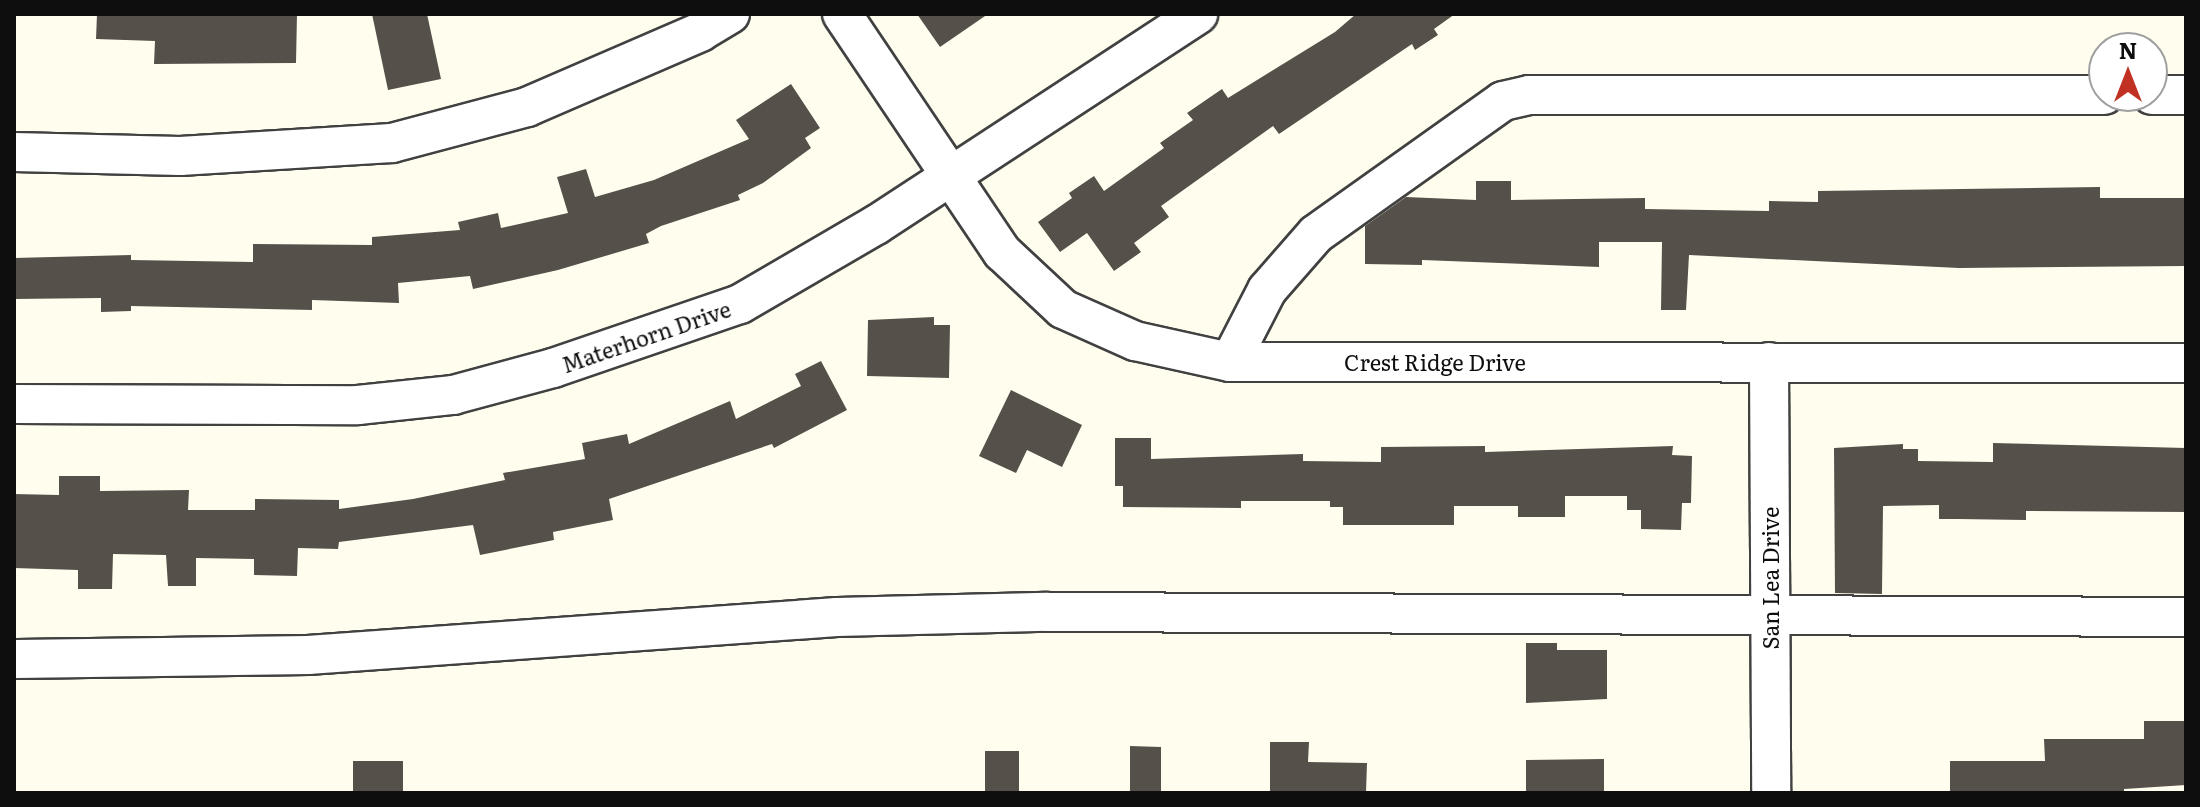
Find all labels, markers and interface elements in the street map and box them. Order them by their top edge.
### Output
north arrow [2088,32,2168,112]
text: N [2119,33,2137,66]
street label: Materhorn Drive [558,295,734,377]
street label: Crest Ridge Drive [1344,349,1526,375]
street label: San Lea Drive [1757,506,1783,650]

